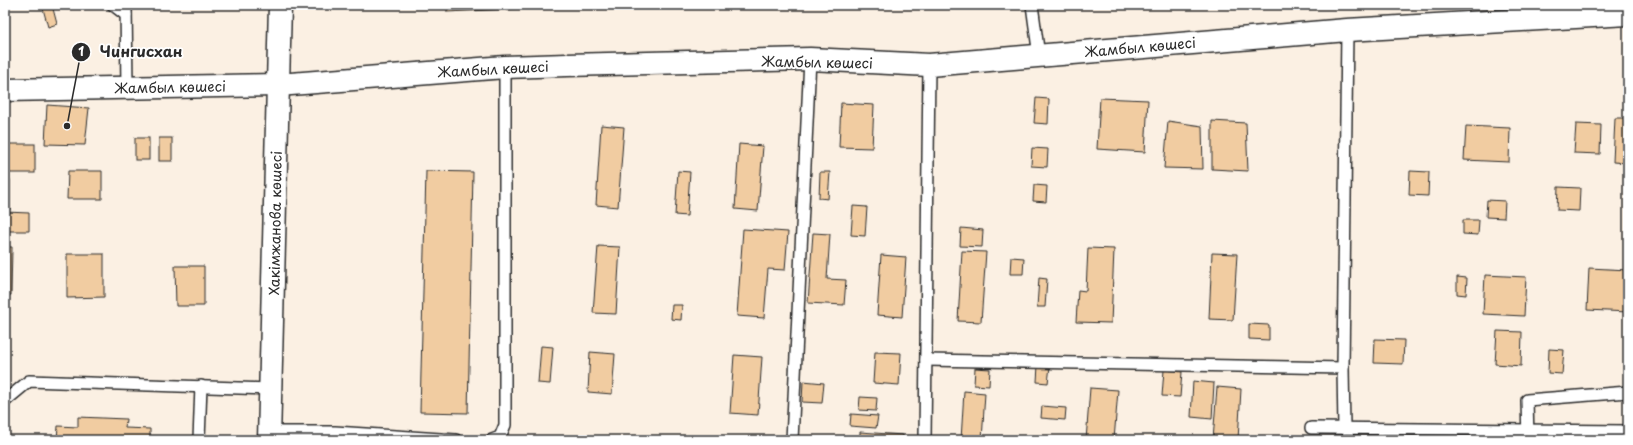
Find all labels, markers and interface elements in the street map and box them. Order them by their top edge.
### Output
street label: Жамбыл көшесі [1083,32,1197,62]
callout: Чингисхан [71,39,190,66]
text: Чингисхан [100,39,183,62]
text: 1 [78,42,84,60]
street label: Жамбыл көшесі [761,51,873,73]
street label: Жамбыл көшесі [437,56,549,82]
street label: Жамбыл көшесі [114,76,226,98]
street label: Хакімжанова көшесі [263,151,287,295]

